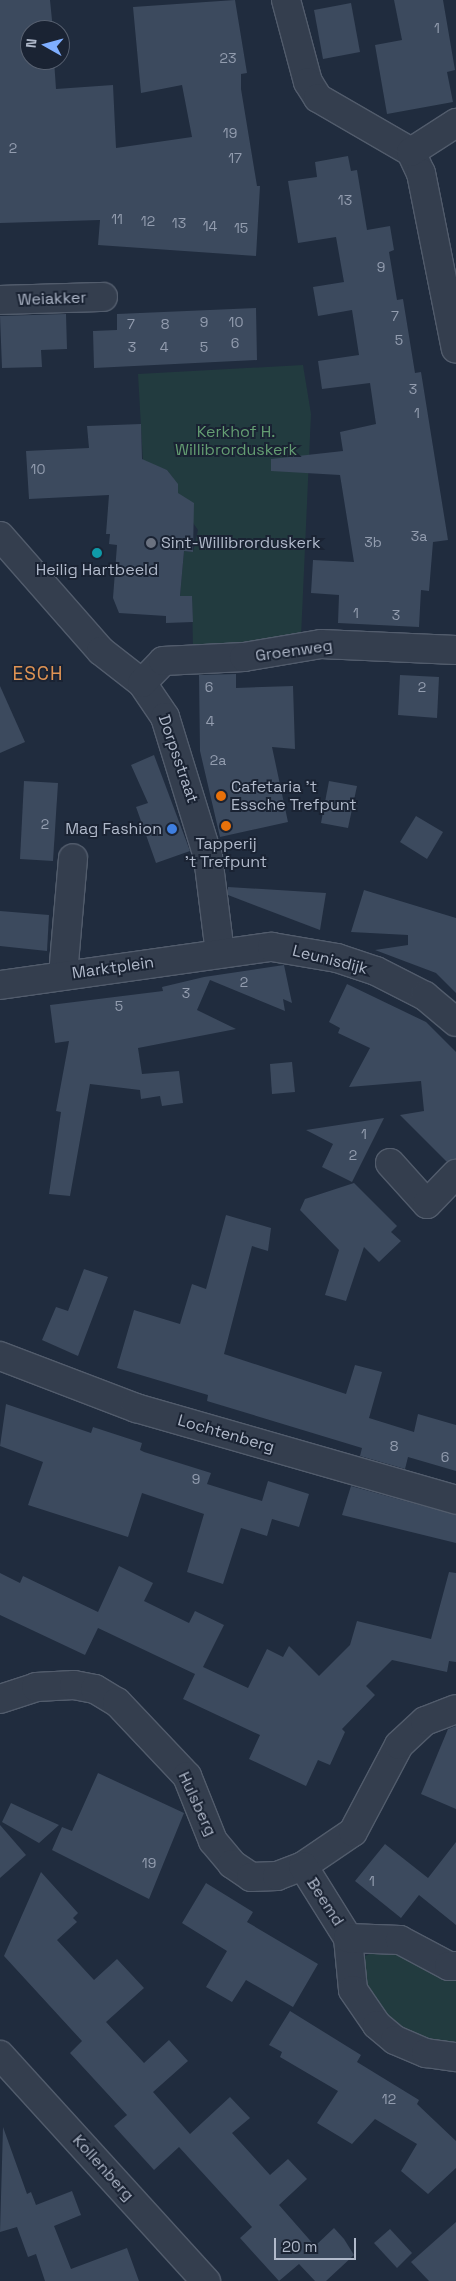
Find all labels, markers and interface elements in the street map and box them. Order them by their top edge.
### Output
north arrow [20,20,70,70]
house number: 1 [434,20,440,36]
text: N [22,38,41,49]
house number: 23 [220,50,236,66]
house number: 19 [223,125,237,141]
house number: 2 [9,140,17,156]
house number: 17 [228,150,242,166]
house number: 13 [338,192,352,208]
house number: 11 [111,211,123,227]
house number: 12 [141,213,155,229]
house number: 13 [172,215,186,231]
house number: 14 [203,218,217,234]
house number: 15 [234,220,248,236]
house number: 9 [377,259,385,275]
street label: Weiakker [17,288,87,310]
house number: 7 [391,308,399,324]
house number: 9 [200,314,208,330]
house number: 10 [229,314,243,330]
house number: 7 [127,316,135,332]
house number: 8 [161,316,169,332]
house number: 5 [395,332,403,348]
house number: 6 [231,335,239,351]
house number: 3 [128,339,136,355]
house number: 4 [160,339,168,355]
house number: 5 [200,339,208,355]
house number: 3 [409,381,417,397]
house number: 1 [414,405,420,421]
park label: Kerkhof H. Willibrorduskerk [175,422,297,460]
house number: 10 [31,461,45,477]
house number: 3a [411,528,427,544]
place label: Sint-Willibrorduskerk [161,533,321,553]
house number: 3b [364,534,382,550]
marker: Sint-Willibrorduskerk [145,537,157,549]
marker: Heilig Hartbeeld [91,547,103,559]
place label: Heilig Hartbeeld [36,560,158,580]
house number: 1 [353,605,359,621]
house number: 3 [392,607,400,623]
street label: Groenweg [254,636,334,666]
district label: ESCH [12,663,64,685]
house number: 6 [205,679,213,695]
house number: 2 [418,679,426,695]
street label: Dorpsstraat [154,712,202,806]
house number: 4 [206,713,214,729]
house number: 2a [210,752,226,768]
place label: Cafetaria 't Essche Trefpunt [231,777,357,815]
marker: Cafetaria 't Essche Trefpunt [215,790,227,802]
house number: 2 [41,816,49,832]
place label: Mag Fashion [65,819,162,839]
marker: Tapperij 't Trefpunt [220,820,232,832]
marker: Mag Fashion [166,823,178,835]
place label: Tapperij 't Trefpunt [185,834,267,872]
street label: Leunisdijk [290,941,370,979]
street label: Marktplein [71,953,155,983]
house number: 2 [240,974,248,990]
house number: 3 [182,985,190,1001]
house number: 5 [115,998,123,1014]
house number: 1 [361,1126,367,1142]
house number: 2 [349,1147,357,1163]
street label: Lochtenberg [175,1411,277,1457]
house number: 8 [390,1438,398,1454]
house number: 6 [441,1449,449,1465]
house number: 9 [192,1471,200,1487]
street label: Hulsberg [174,1769,220,1839]
house number: 19 [142,1855,156,1871]
house number: 1 [369,1873,375,1889]
street label: Beemd [302,1874,348,1930]
house number: 12 [382,2091,396,2107]
street label: Kollenberg [68,2131,138,2205]
scale bar [276,2228,358,2260]
text: 20 m [282,2237,317,2256]

